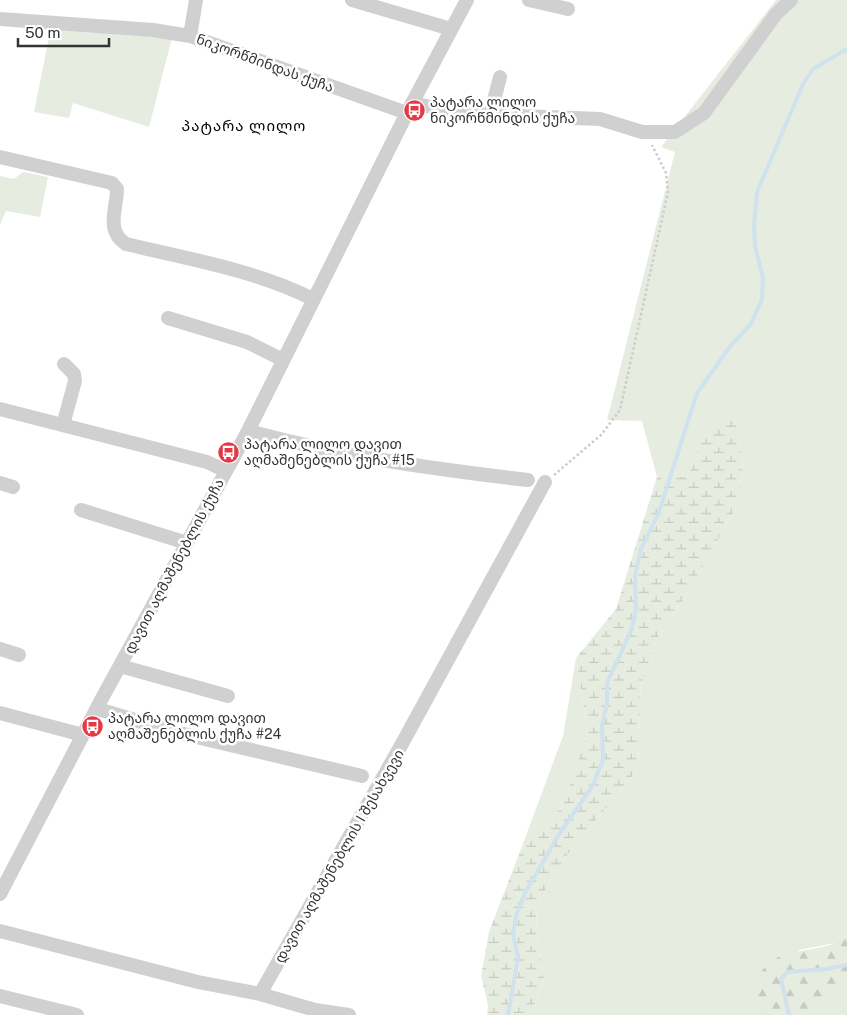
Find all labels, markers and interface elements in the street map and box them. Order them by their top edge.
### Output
scale bar [18,15,109,47]
text: 50 m [25,24,60,41]
street label: ნიკორწმინდას ქუჩა [194,31,336,96]
place label: პატარა ლილო ნიკორწმინდის ქუჩა [430,94,575,127]
bus stop icon: პატარა ლილო ნიკორწმინდის ქუჩა [402,98,426,122]
district label: პატარა ლილო [182,117,306,135]
place label: პატარა ლილო დავით აღმაშენებლის ქუჩა #15 [244,436,415,469]
bus stop icon: პატარა ლილო დავით აღმაშენებლის ქუჩა #15 [216,440,240,464]
street label: დავით აღმაშენებლის ქუჩა [121,476,228,657]
place label: პატარა ლილო დავით აღმაშენებლის ქუჩა #24 [108,710,281,743]
bus stop icon: პატარა ლილო დავით აღმაშენებლის ქუჩა #24 [80,714,104,738]
street label: დავით აღმაშენებლის I შესახვევი [271,747,408,966]

